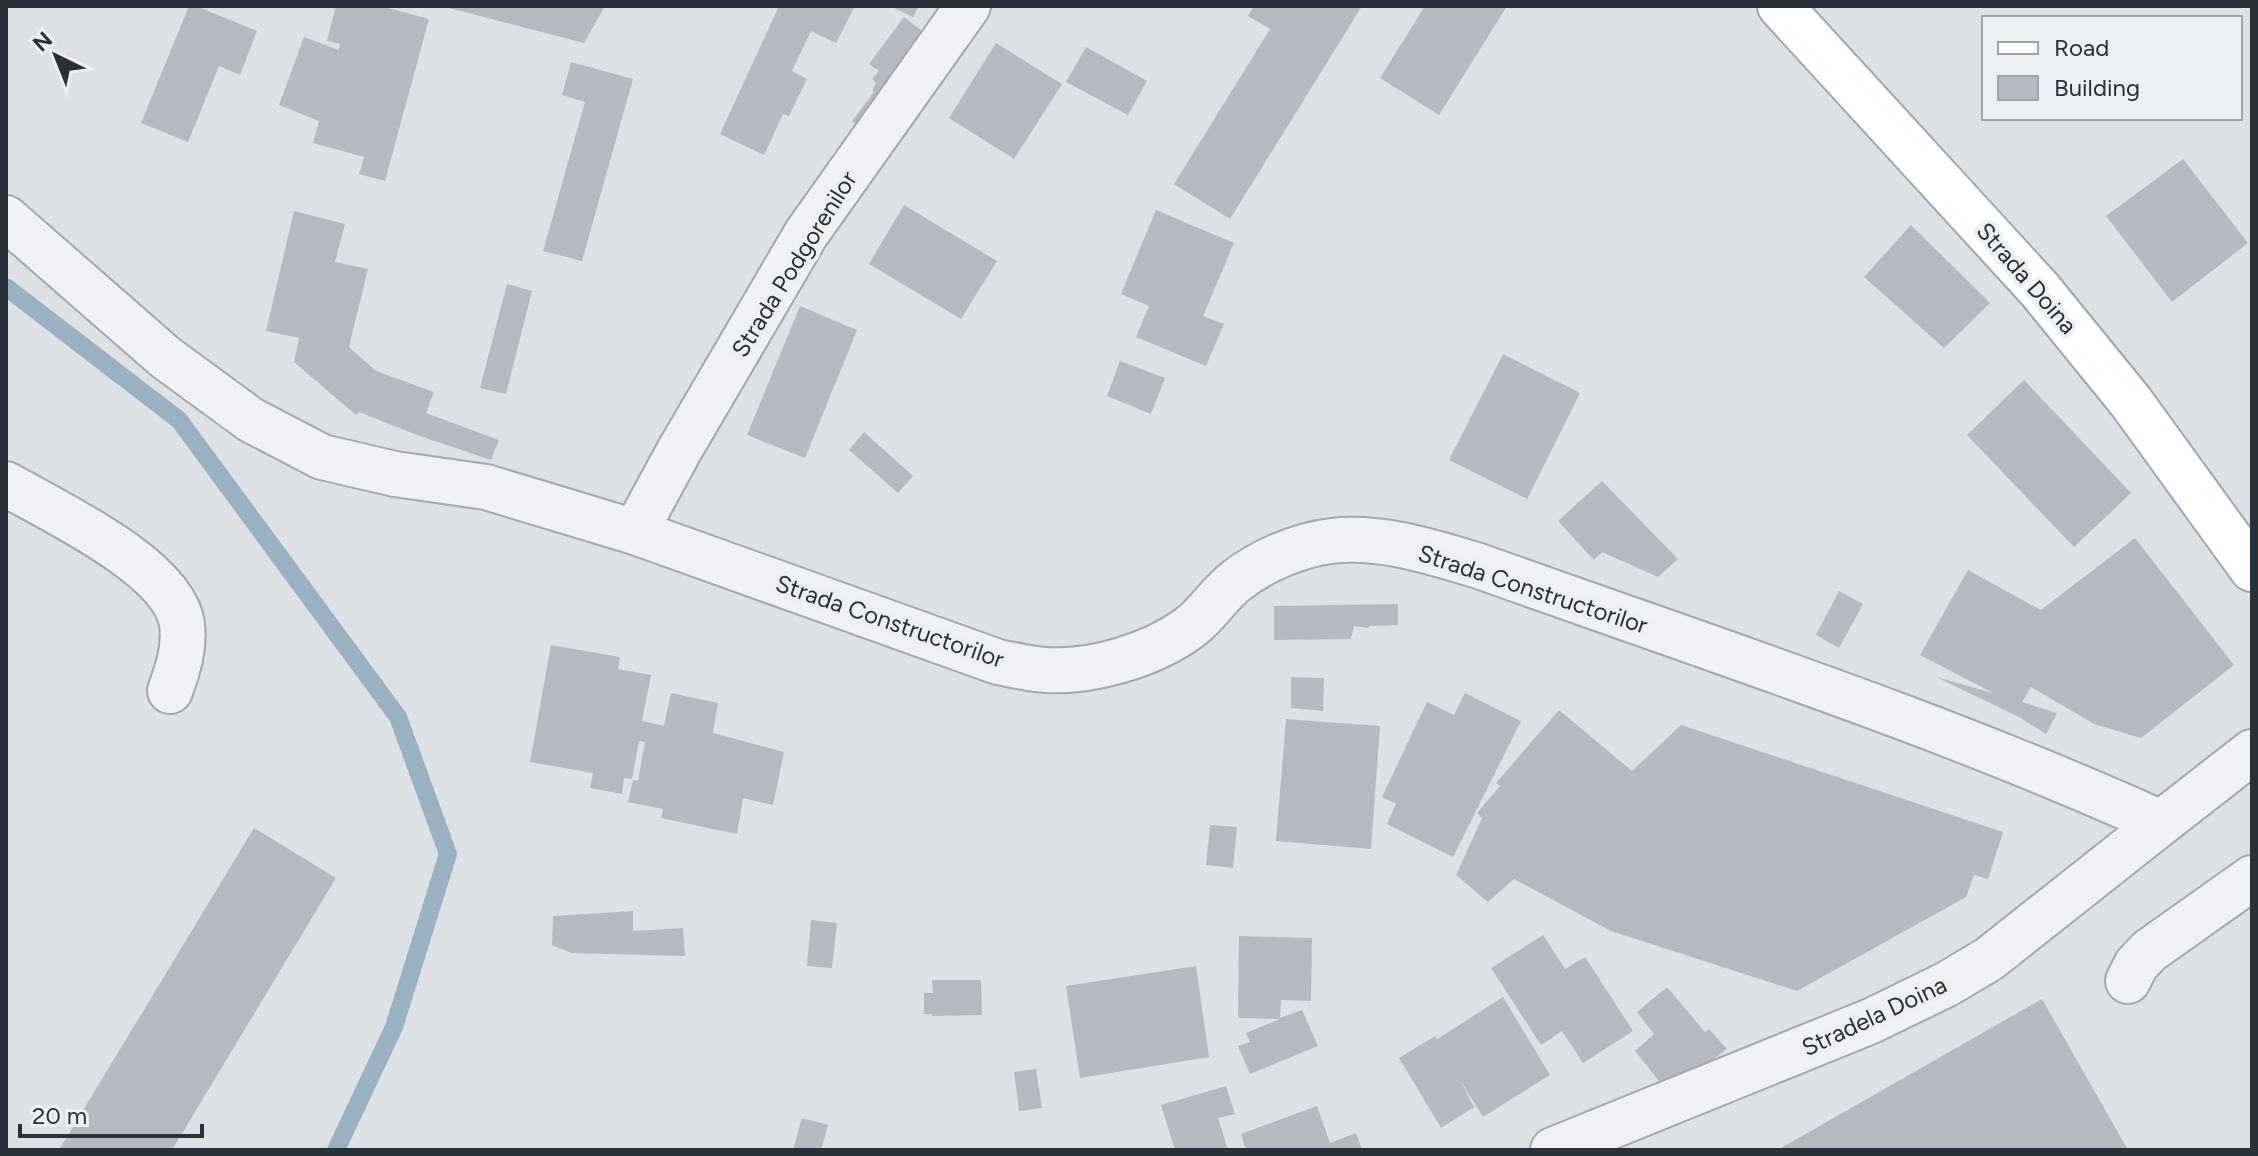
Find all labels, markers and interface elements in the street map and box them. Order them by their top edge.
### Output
north arrow [16,16,96,96]
legend [1982,16,2242,120]
text: N [27,26,58,57]
text: Road [2054,33,2109,62]
text: Building [2054,73,2140,102]
street label: Strada Podgorenilor [725,166,863,362]
street label: Strada Doina [1971,216,2083,340]
street label: Strada Constructorilor [1415,538,1651,640]
street label: Strada Constructorilor [772,568,1008,674]
street label: Stradela Doina [1797,970,1951,1062]
scale bar [20,1088,202,1138]
text: 20 m [32,1101,87,1130]

